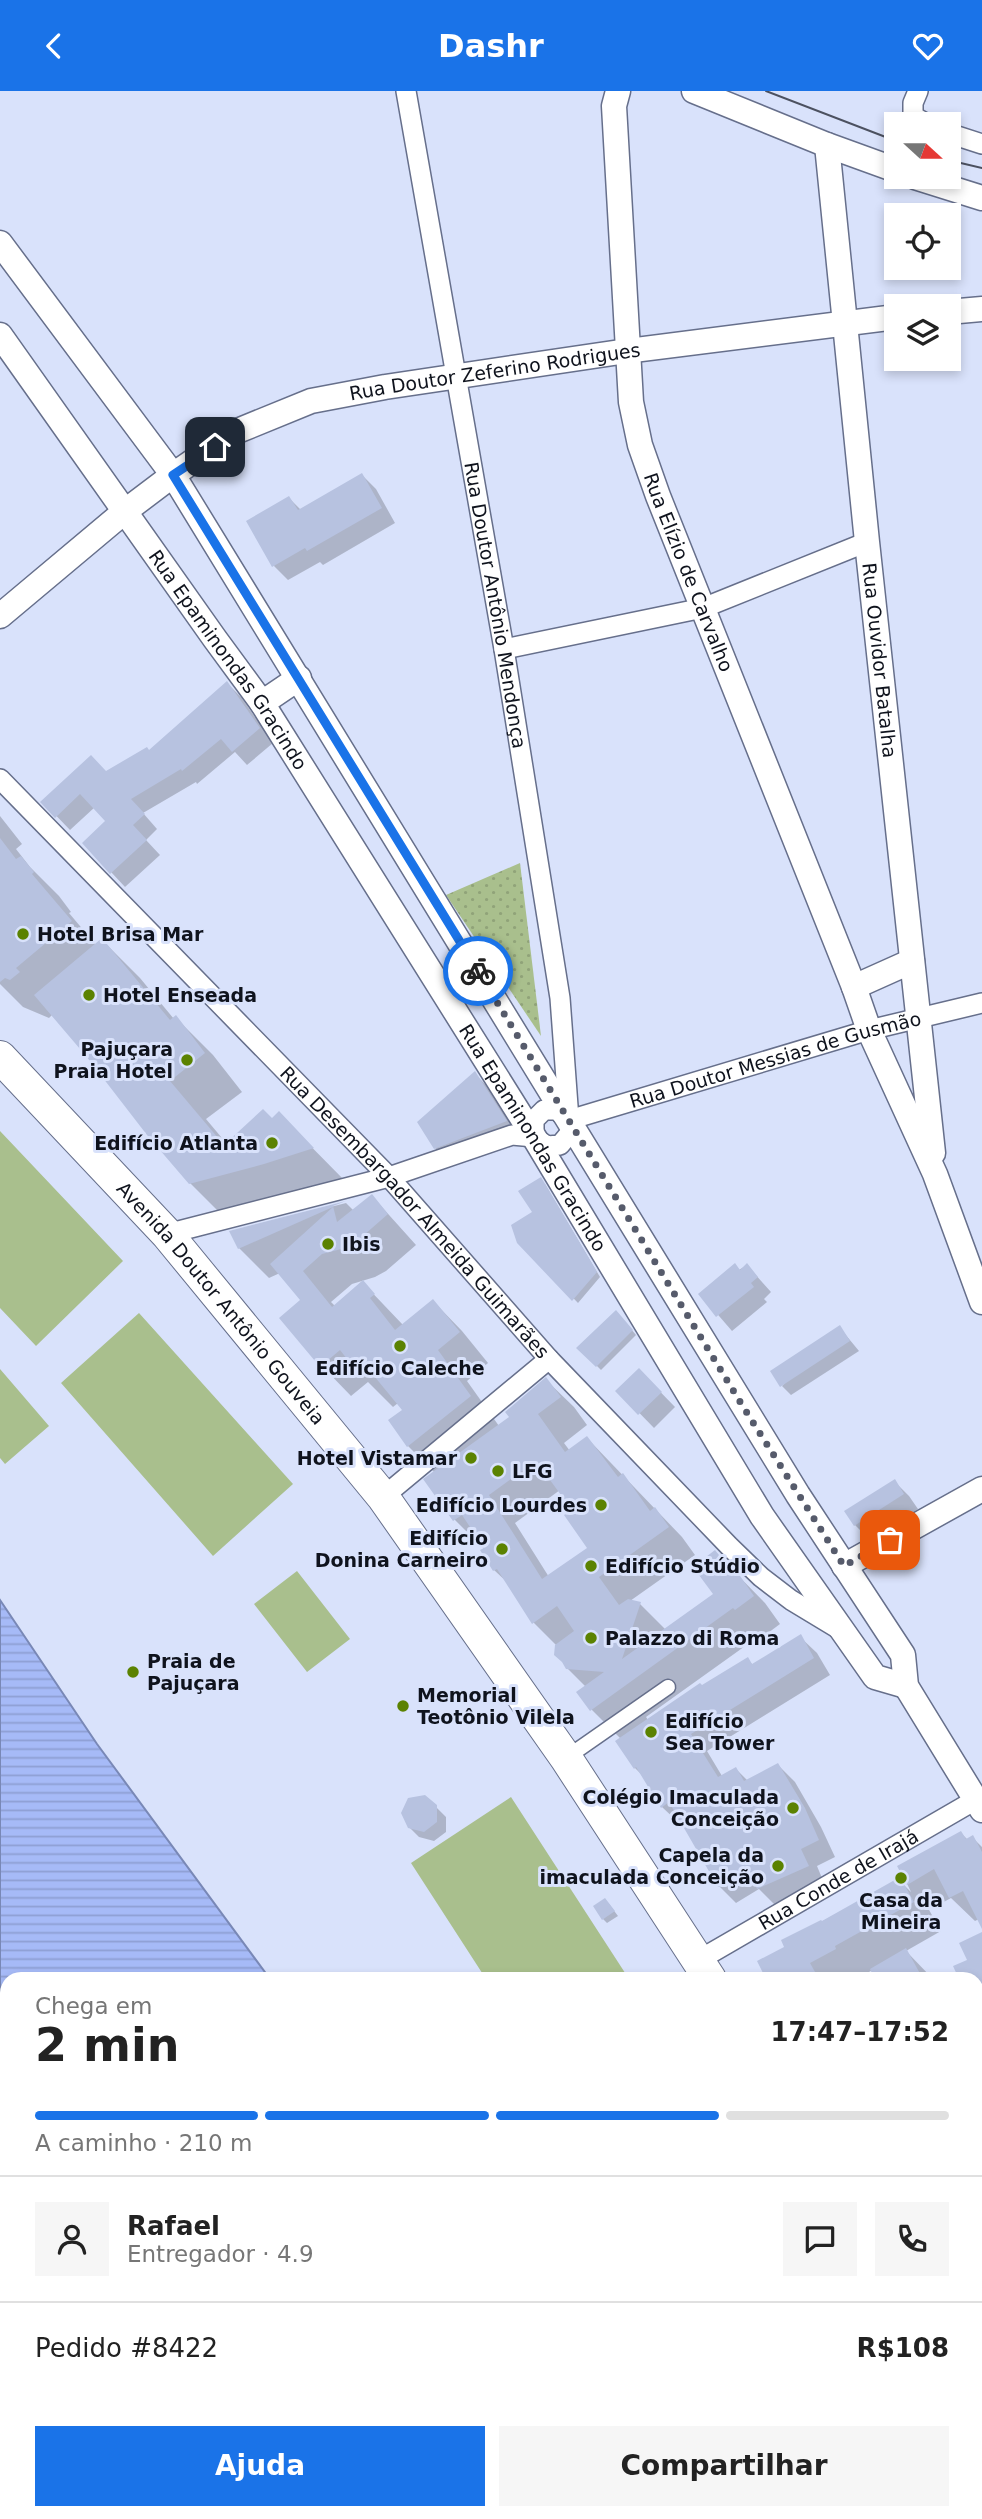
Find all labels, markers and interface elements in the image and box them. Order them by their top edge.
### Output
icon: back [35,27,73,65]
text: Dashr [438,27,544,65]
icon: heart [909,27,947,65]
north arrow [884,112,961,189]
map controls [884,112,961,371]
button: locate [884,203,961,280]
button: layers [884,294,961,371]
street label: Rua Doutor Zeferino Rodrigues [347,338,642,405]
pin [185,417,245,477]
icon: home [196,428,234,466]
street label: Rua Doutor Antônio Mendonça [460,460,531,750]
street label: Rua Elízio de Carvalho [640,470,738,675]
street label: Rua Epaminondas Gracindo [144,546,312,774]
street label: Rua Ouvidor Batalha [858,562,901,759]
place label: Hotel Brisa Mar [37,923,204,945]
marker: Hotel Brisa Mar [15,926,31,942]
courier [443,936,513,1006]
icon: bike [459,952,497,990]
place label: Hotel Enseada [103,984,257,1006]
marker: Hotel Enseada [81,987,97,1003]
street label: Rua Doutor Messias de Gusmão [627,1007,923,1112]
street label: Rua Epaminondas Gracindo [455,1020,611,1255]
place label: Pajuçara Praia Hotel [53,1038,173,1082]
marker: Pajuçara Praia Hotel [179,1052,195,1068]
street label: Rua Desembargador Almeida Guimarães [276,1062,554,1363]
place label: Edifício Atlanta [94,1132,258,1154]
marker: Edifício Atlanta [264,1135,280,1151]
street label: Avenida Doutor Antônio Gouveia [113,1177,330,1429]
place label: Ibis [342,1233,381,1255]
marker: Ibis [320,1236,336,1252]
marker: Edifício Caleche [392,1338,408,1354]
place label: Edifício Caleche [315,1357,485,1379]
place label: Hotel Vistamar [297,1447,458,1469]
marker: Hotel Vistamar [463,1450,479,1466]
place label: LFG [512,1460,553,1482]
marker: LFG [490,1463,506,1479]
place label: Edifício Lourdes [416,1494,587,1516]
marker: Edifício Lourdes [593,1497,609,1513]
pin [860,1510,920,1570]
icon: bag [871,1521,909,1559]
place label: Edifício Donina Carneiro [315,1527,488,1571]
marker: Edifício Donina Carneiro [494,1541,510,1557]
place label: Edifício Stúdio [605,1555,760,1577]
marker: Edifício Stúdio [583,1558,599,1574]
place label: Palazzo di Roma [605,1627,779,1649]
marker: Palazzo di Roma [583,1630,599,1646]
place label: Praia de Pajuçara [147,1650,240,1694]
marker: Praia de Pajuçara [125,1664,141,1680]
place label: Memorial Teotônio Vilela [417,1684,575,1728]
marker: Memorial Teotônio Vilela [395,1698,411,1714]
place label: Edifício Sea Tower [665,1710,775,1754]
marker: Edifício Sea Tower [643,1724,659,1740]
place label: Colégio Imaculada Conceição [583,1786,779,1830]
marker: Colégio Imaculada Conceição [785,1800,801,1816]
street label: Rua Conde de Irajá [755,1825,922,1934]
place label: Capela da imaculada Conceição [539,1844,764,1888]
marker: Capela da imaculada Conceição [770,1858,786,1874]
marker: Casa da Mineira [893,1870,909,1886]
place label: Casa da Mineira [859,1889,943,1933]
text: Chega em [35,1993,152,2019]
text: 17:47–17:52 [770,2017,949,2047]
text: 2 min [35,2018,179,2072]
text: A caminho · 210 m [35,2130,252,2156]
button: person [35,2202,109,2276]
button: chat [783,2202,857,2276]
button: phone [875,2202,949,2276]
text: Rafael [127,2211,220,2241]
text: Entregador · 4.9 [127,2241,314,2267]
text: Pedido #8422 [35,2333,218,2363]
text: R$108 [857,2333,949,2363]
button: Ajuda [35,2426,485,2506]
button: Compartilhar [499,2426,949,2506]

